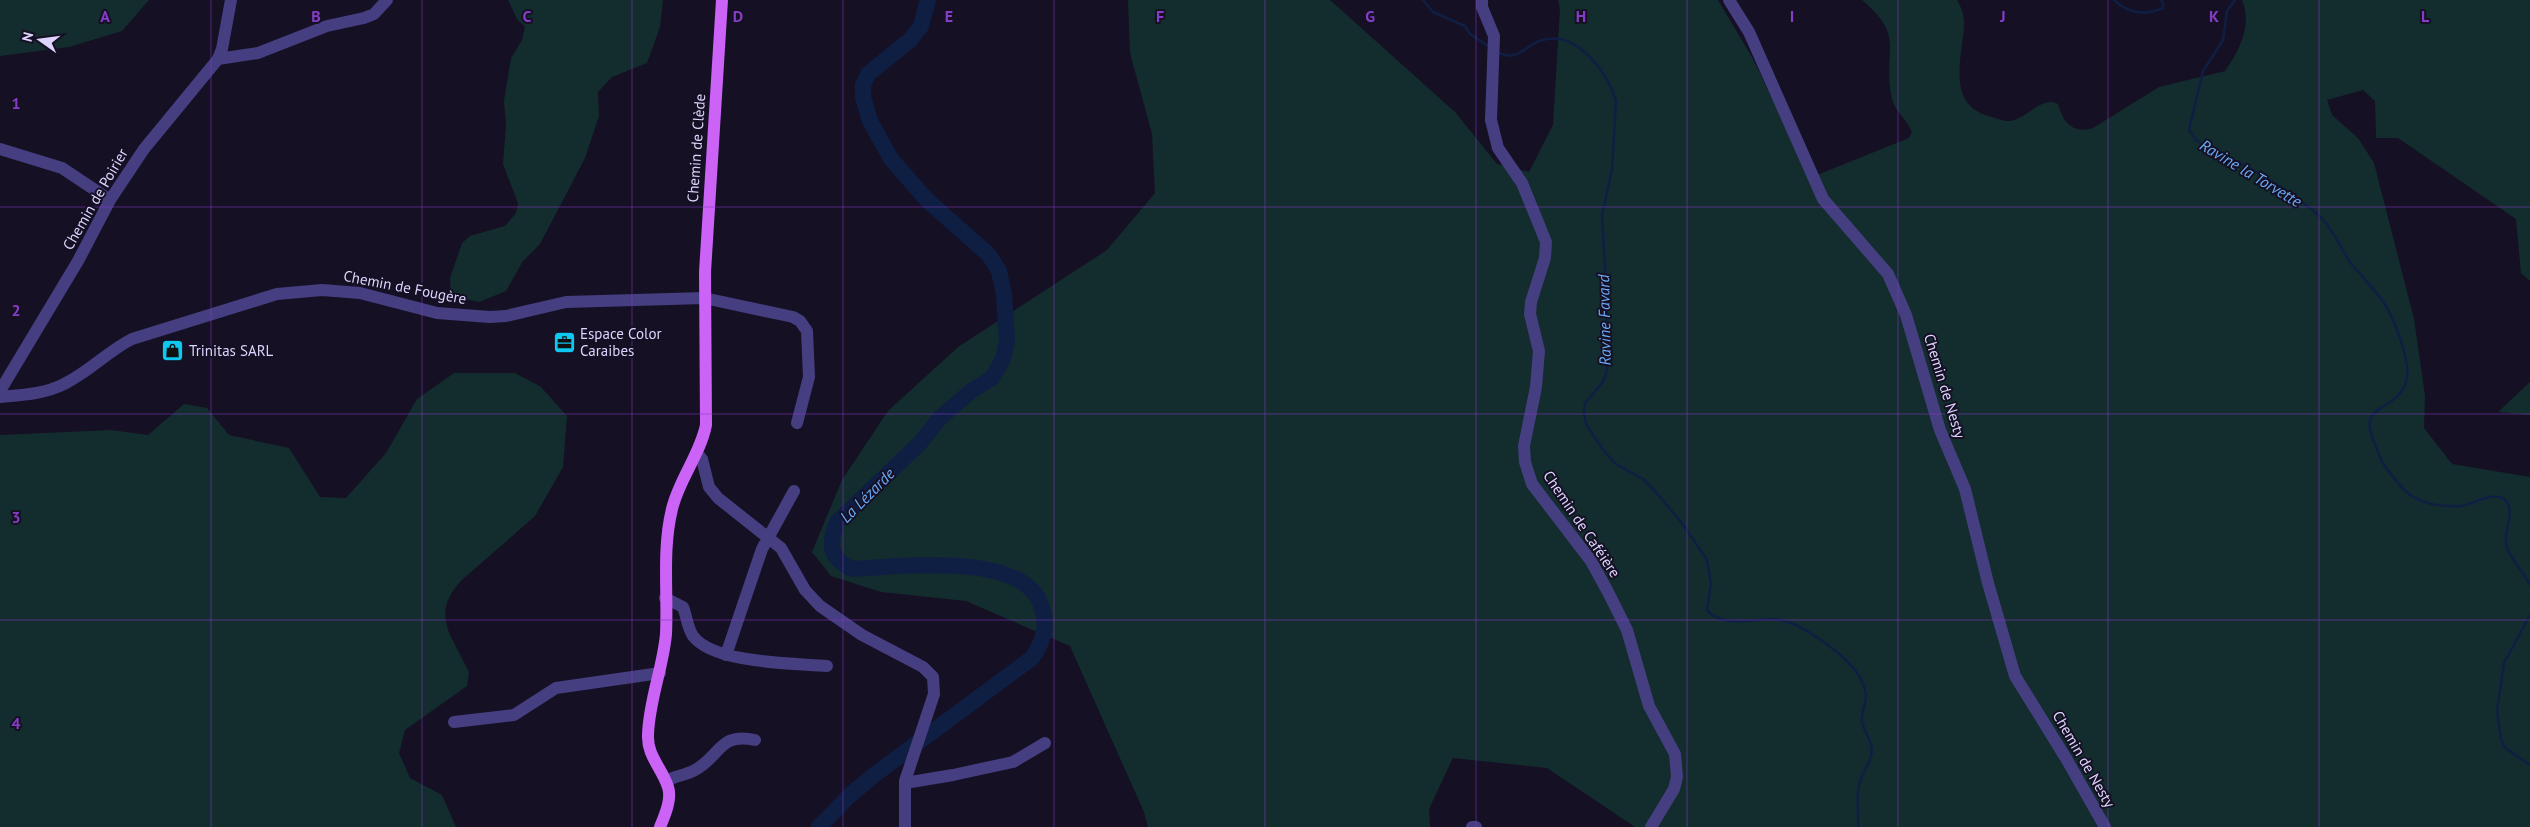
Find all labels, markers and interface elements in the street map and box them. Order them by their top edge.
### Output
text: A [100,6,110,26]
text: B [311,6,321,26]
text: C [523,6,532,26]
text: D [733,6,743,26]
text: E [945,6,953,26]
text: F [1156,6,1164,26]
text: G [1365,6,1375,26]
text: H [1576,6,1586,26]
text: I [1790,6,1794,26]
text: J [1999,6,2006,26]
text: K [2209,6,2219,26]
text: L [2421,6,2430,26]
north arrow [15,15,65,65]
text: N [18,30,37,43]
text: 1 [11,93,21,113]
street label: Chemin de Clède [683,93,709,203]
water label: Ravine la Torvette [2197,135,2306,212]
street label: Chemin de Poirier [58,145,132,253]
street label: Chemin de Fougère [342,266,468,308]
water label: Ravine Favard [1593,273,1615,366]
text: 2 [11,300,21,320]
place label: Espace Color Caraibes [580,324,662,360]
office icon: Espace Color Caraibes [552,330,576,354]
street label: Chemin de Nesty [1920,331,1970,441]
shop icon: Trinitas SARL [161,338,185,362]
place label: Trinitas SARL [189,341,274,360]
water label: La Lézarde [835,463,899,527]
street label: Chemin de Caféière [1539,467,1625,581]
text: 3 [11,507,21,527]
street label: Chemin de Nesty [2049,707,2119,811]
text: 4 [11,713,21,733]

